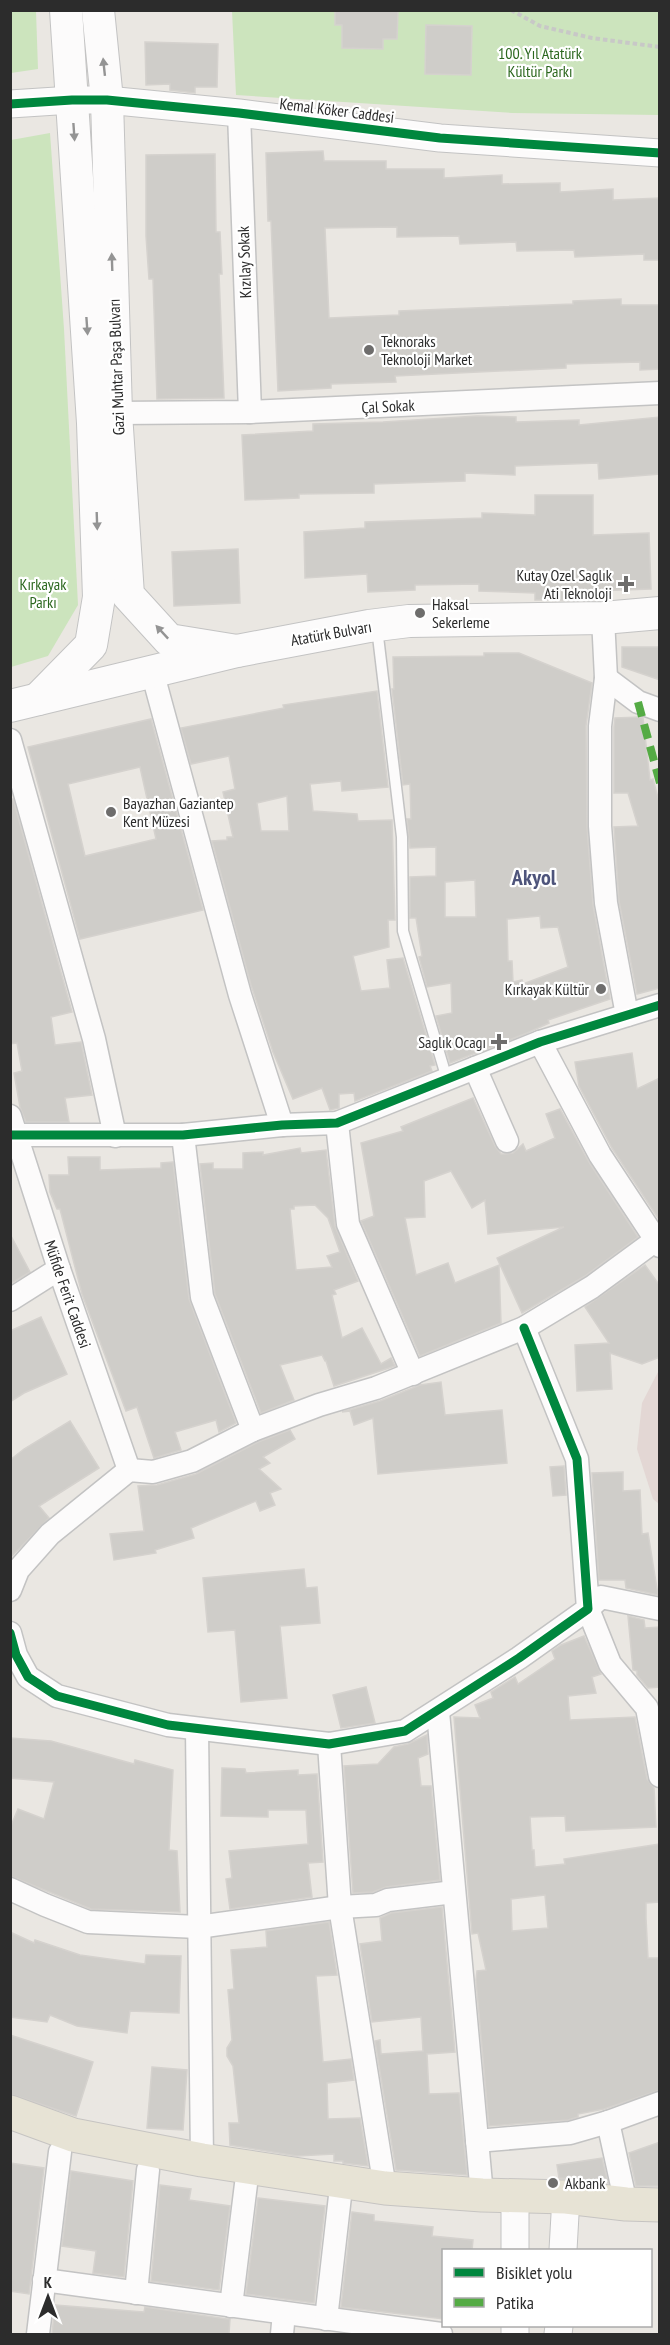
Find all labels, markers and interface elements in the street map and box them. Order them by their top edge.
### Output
park label: 100. Yıl Atatürk Kültür Parkı [498,43,583,81]
one-way arrow [99,57,109,76]
street label: Kemal Köker Caddesi [279,93,395,127]
one-way arrow [69,122,79,141]
street label: Kızılay Sokak [233,225,255,298]
one-way arrow [107,252,117,271]
street label: Gazi Muhtar Paşa Bulvarı [104,298,128,436]
one-way arrow [82,317,91,336]
place label: Teknoraks Teknoloji Market [381,331,473,369]
marker: Teknoraks Teknoloji Market [362,343,376,357]
street label: Çal Sokak [361,395,416,417]
one-way arrow [92,512,101,531]
place label: Kutay Ozel Saglık Ati Teknoloji [516,565,613,603]
park label: Kırkayak Parkı [20,574,67,612]
marker: Kutay Ozel Saglık Ati Teknoloji [617,575,635,593]
place label: Haksal Sekerleme [432,594,490,632]
marker: Haksal Sekerleme [413,606,427,620]
street label: Atatürk Bulvarı [289,616,373,650]
one-way arrow [156,625,169,640]
place label: Bayazhan Gaziantep Kent Müzesi [123,793,234,831]
marker: Bayazhan Gaziantep Kent Müzesi [104,805,118,819]
district label: Akyol [511,863,557,891]
place label: Kırkayak Kültür [505,979,590,999]
marker: Kırkayak Kültür [594,982,608,996]
place label: Saglık Ocagı [418,1032,486,1052]
marker: Saglık Ocagı [490,1033,508,1051]
street label: Müfide Ferit Caddesi [40,1237,96,1351]
place label: Akbank [565,2173,606,2193]
marker: Akbank [546,2176,560,2190]
legend [442,2249,652,2327]
text: Bisiklet yolu [496,2261,572,2284]
north arrow [18,2267,78,2327]
text: K [44,2272,53,2292]
text: Patika [496,2291,534,2314]

